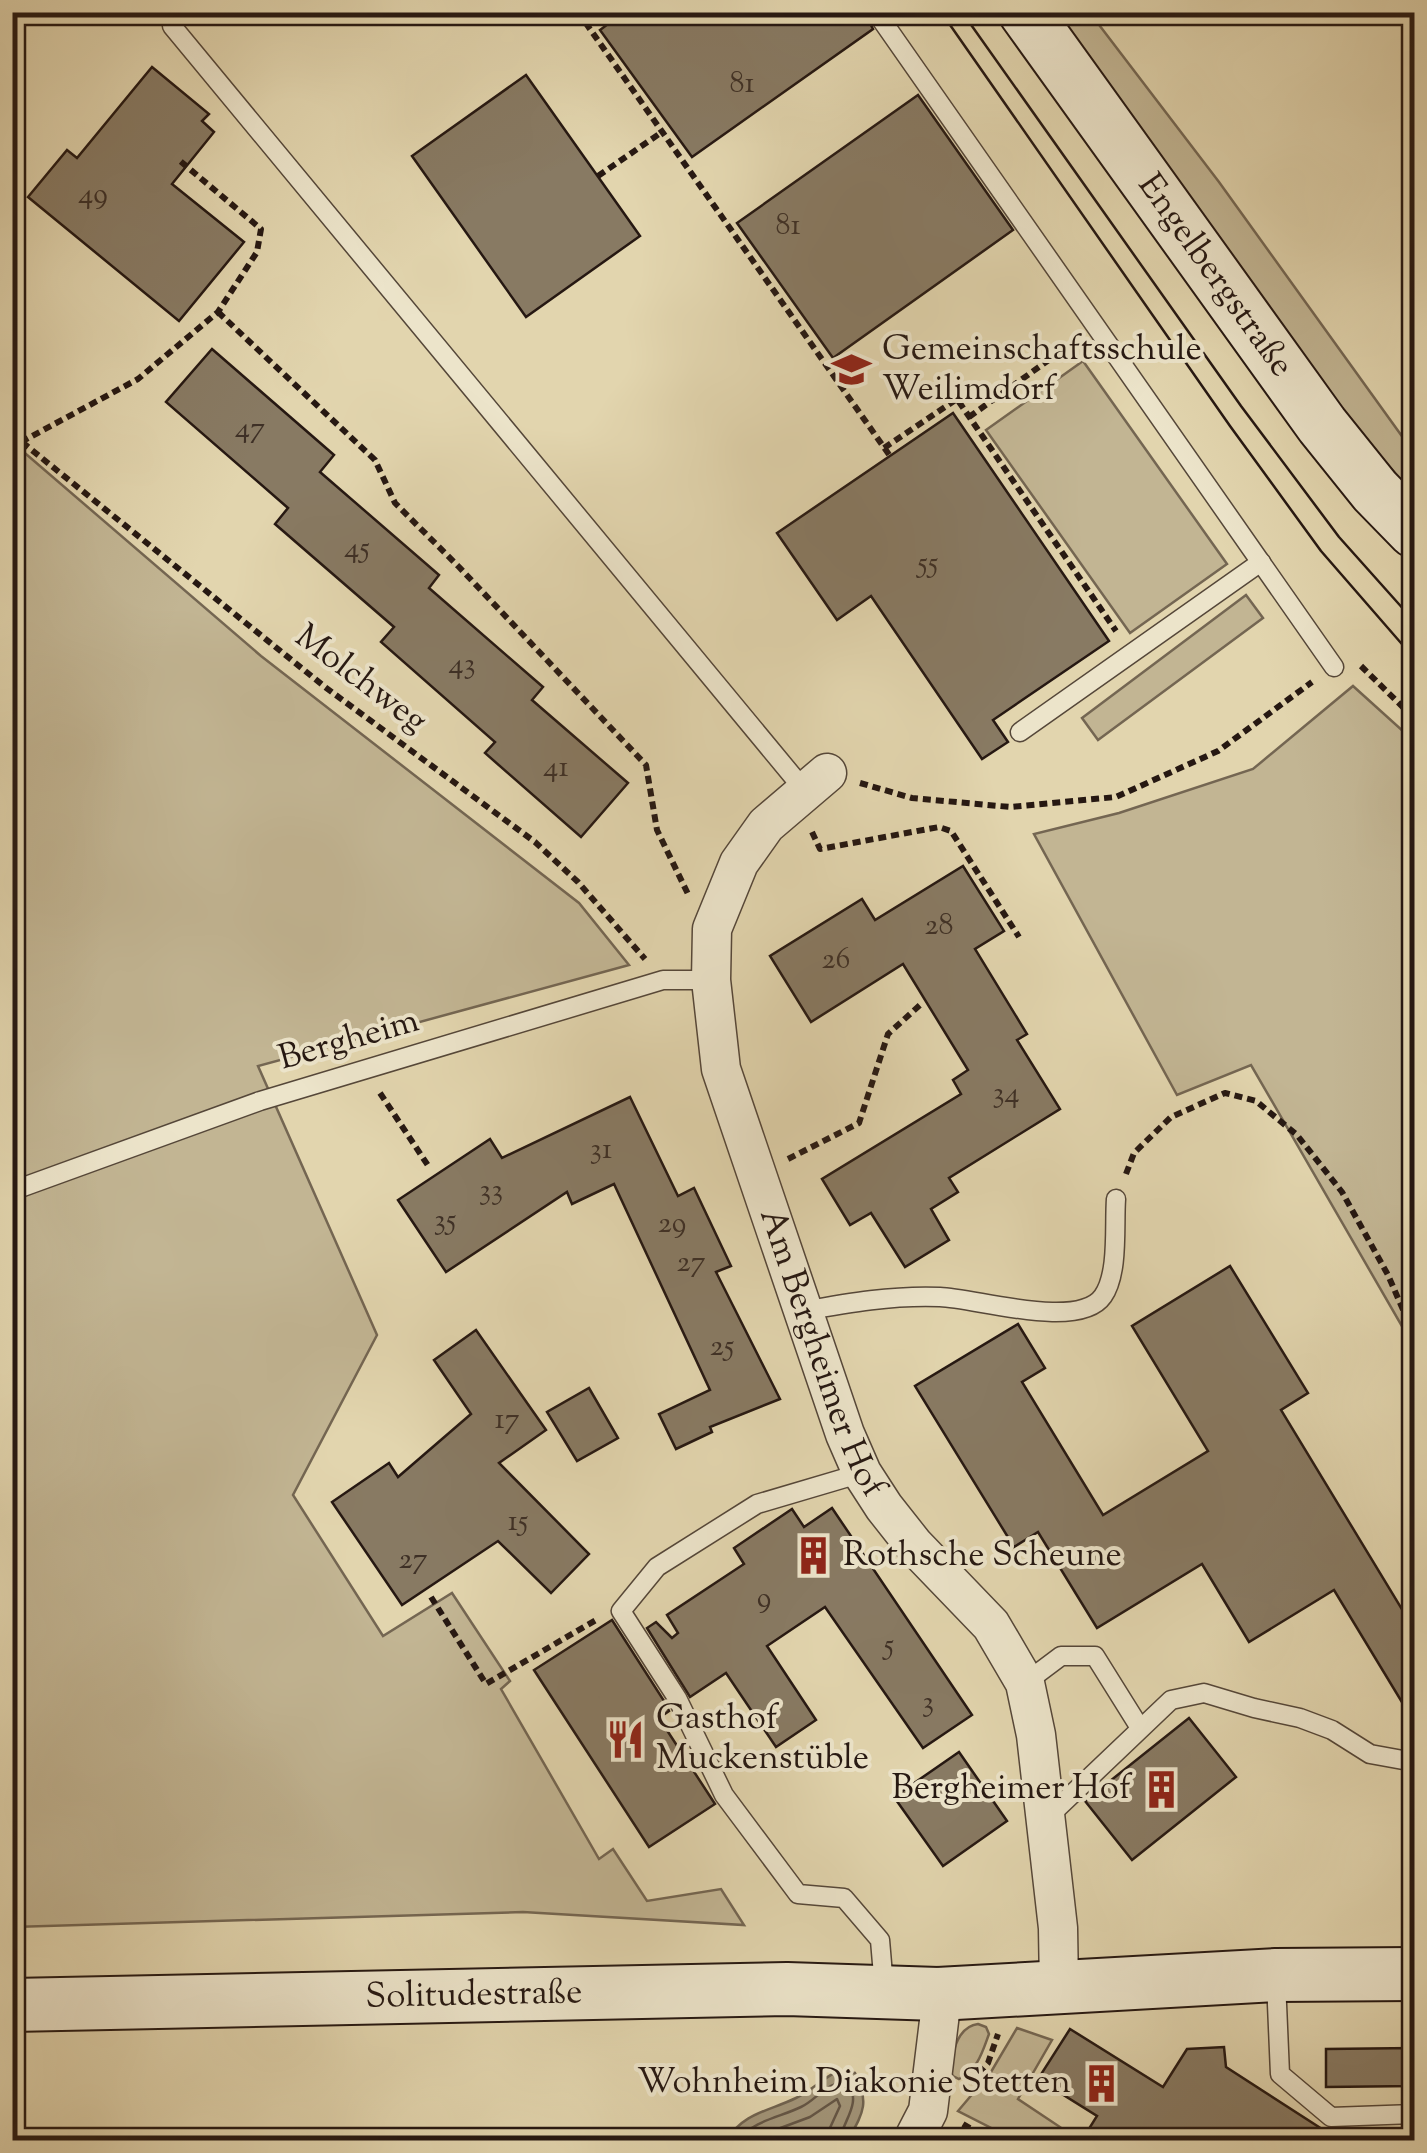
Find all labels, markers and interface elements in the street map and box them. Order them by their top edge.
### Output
house number: 81 [729,63,755,106]
street label: Engelbergstraße [1124,164,1306,388]
house number: 49 [78,174,108,217]
house number: 81 [775,205,801,248]
place label: Gemeinschaftsschule Weilimdorf [882,325,1202,416]
school or university icon: Gemeinschaftsschule Weilimdorf [831,349,873,391]
house number: 47 [235,408,265,451]
house number: 45 [344,528,370,571]
house number: 55 [916,543,938,586]
street label: Molchweg [283,613,437,747]
house number: 43 [448,644,476,687]
house number: 41 [543,747,569,790]
house number: 28 [924,905,954,948]
house number: 26 [822,939,850,982]
street label: Bergheim [273,997,425,1085]
house number: 34 [992,1073,1020,1116]
house number: 31 [590,1129,612,1172]
house number: 33 [479,1170,503,1213]
house number: 35 [434,1200,456,1243]
street label: Am Bergheimer Hof [745,1202,898,1510]
house number: 29 [658,1203,686,1246]
house number: 27 [676,1242,706,1285]
house number: 25 [710,1326,734,1369]
house number: 17 [494,1399,520,1442]
house number: 15 [508,1501,528,1544]
place label: Rothsche Scheune [843,1531,1122,1582]
building icon: Rothsche Scheune [792,1535,834,1577]
house number: 27 [398,1539,428,1582]
house number: 9 [757,1578,771,1621]
house number: 5 [882,1625,894,1668]
house number: 3 [922,1682,934,1725]
place label: Gasthof Muckenstüble [656,1694,869,1785]
restaurant icon: Gasthof Muckenstüble [605,1718,647,1760]
place label: Bergheimer Hof [892,1764,1133,1815]
building icon: Bergheimer Hof [1140,1768,1182,1810]
street label: Solitudestraße [365,1968,583,2023]
place label: Wohnheim Diakonie Stetten [637,2058,1071,2109]
building icon: Wohnheim Diakonie Stetten [1080,2062,1122,2104]

